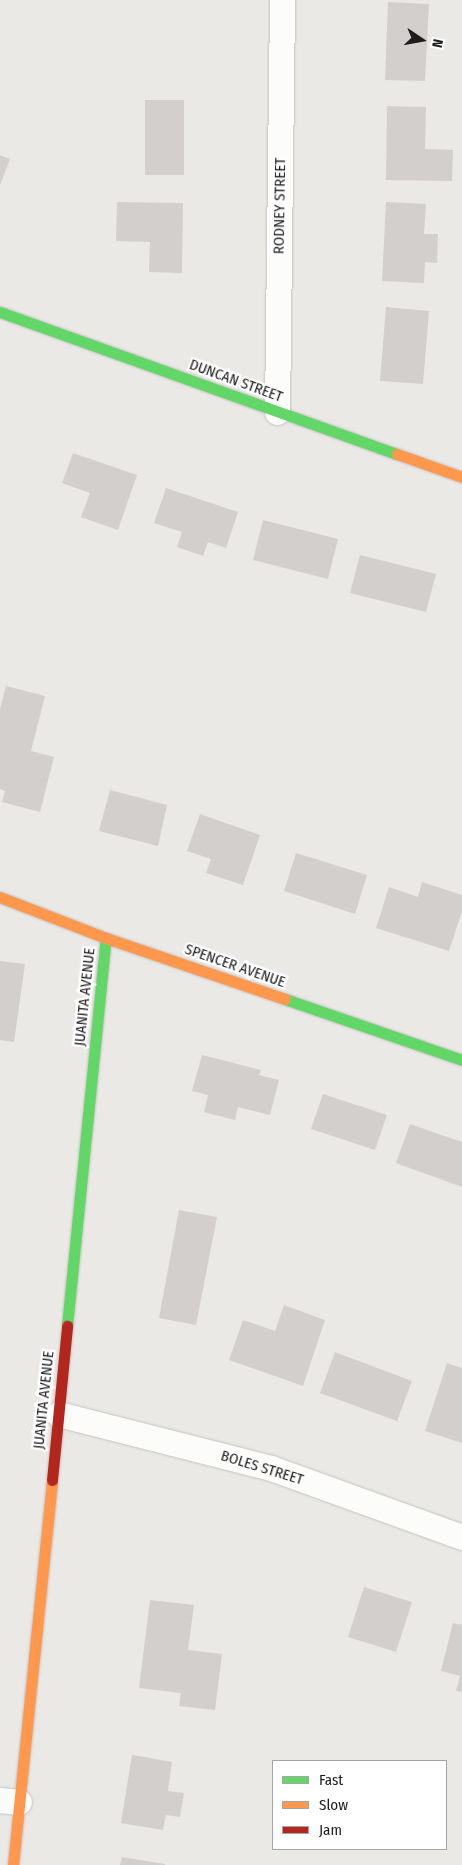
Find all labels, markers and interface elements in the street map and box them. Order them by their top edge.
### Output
north arrow [397,15,447,65]
text: N [428,37,446,49]
street label: RODNEY STREET [270,158,290,254]
street label: DUNCAN STREET [187,356,285,406]
street label: SPENCER AVENUE [182,940,288,992]
street label: JUANITA AVENUE [71,947,99,1047]
street label: JUANITA AVENUE [30,1350,58,1450]
street label: BOLES STREET [219,1447,305,1489]
legend [272,1760,447,1850]
text: Fast [319,1771,343,1789]
text: Slow [319,1796,348,1814]
text: Jam [319,1821,342,1839]

